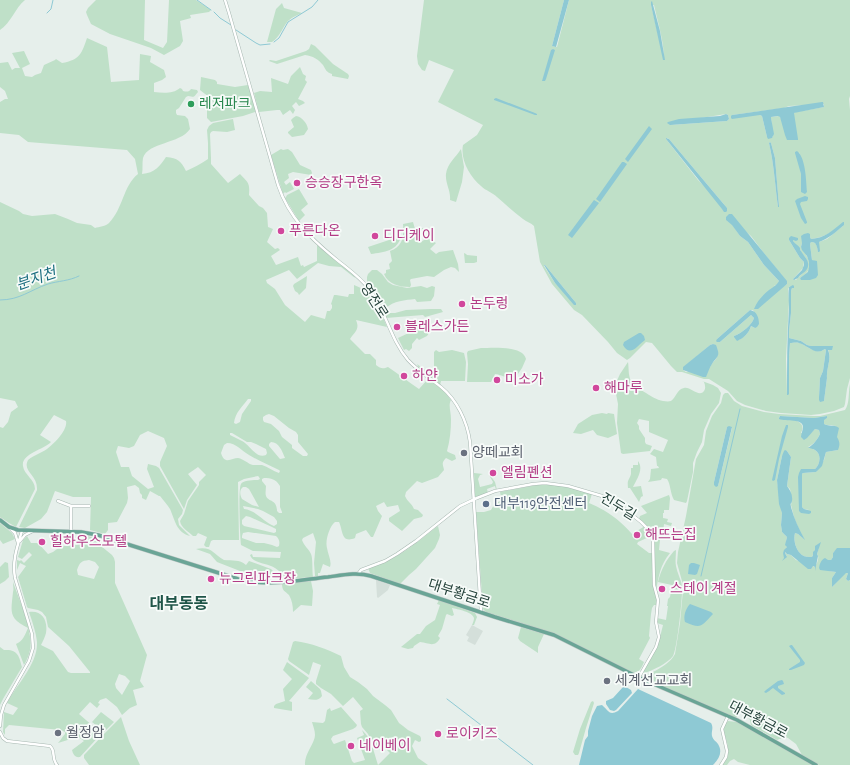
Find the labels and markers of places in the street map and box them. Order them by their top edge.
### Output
place label: 레저파크 [199,96,251,111]
marker: 레저파크 [186,99,196,109]
place label: 승승장구한옥 [305,175,382,190]
marker: 승승장구한옥 [292,178,302,188]
place label: 푸른다온 [289,223,341,238]
marker: 푸른다온 [276,226,286,236]
place label: 디디케이 [383,228,435,243]
marker: 디디케이 [370,231,380,241]
place label: 논두렁 [470,296,509,311]
marker: 논두렁 [457,299,467,309]
place label: 블레스가든 [405,319,470,334]
marker: 블레스가든 [392,322,402,332]
place label: 하얀 [412,368,438,383]
marker: 하얀 [399,371,409,381]
place label: 미소가 [505,372,544,387]
marker: 미소가 [492,375,502,385]
place label: 해마루 [604,380,643,395]
marker: 해마루 [591,383,601,393]
place label: 양떼교회 [472,445,524,460]
marker: 양떼교회 [459,448,469,458]
place label: 엘림펜션 [501,465,553,480]
marker: 엘림펜션 [488,468,498,478]
place label: 대부119안전센터 [494,496,588,511]
marker: 대부119안전센터 [481,499,491,509]
place label: 해뜨는집 [645,527,697,542]
marker: 해뜨는집 [632,530,642,540]
place label: 힐하우스모텔 [50,534,127,549]
marker: 힐하우스모텔 [37,537,47,547]
place label: 뉴그린파크장 [219,571,296,586]
marker: 뉴그린파크장 [206,574,216,584]
place label: 스테이 계절 [670,581,737,596]
marker: 스테이 계절 [657,584,667,594]
place label: 세계선교교회 [615,673,692,688]
marker: 세계선교교회 [602,676,612,686]
place label: 월정암 [66,725,105,740]
place label: 로이키즈 [446,726,498,741]
marker: 월정암 [53,728,63,738]
marker: 로이키즈 [433,729,443,739]
place label: 네이베이 [359,738,411,753]
marker: 네이베이 [346,741,356,751]

